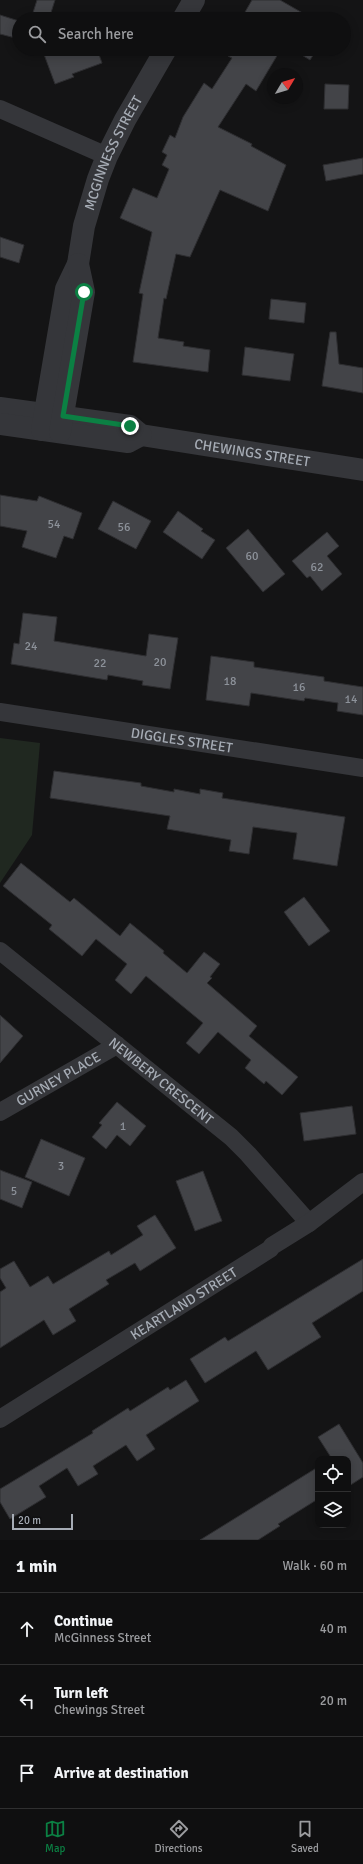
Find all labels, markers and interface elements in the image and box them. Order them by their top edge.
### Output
search box [12,12,351,56]
icon: search [26,23,48,45]
text: Search here [58,25,134,43]
north arrow [267,68,303,104]
street label: MCGINNESS STREET [81,93,146,212]
route start [75,283,93,301]
route end [121,417,139,435]
street label: CHEWINGS STREET [193,435,311,470]
house number: 54 [48,517,61,532]
house number: 56 [118,520,130,535]
house number: 60 [246,549,258,564]
house number: 62 [311,560,323,575]
house number: 24 [25,639,38,654]
house number: 20 [154,655,166,670]
house number: 22 [94,656,106,671]
house number: 18 [224,674,236,689]
house number: 16 [293,680,305,695]
house number: 14 [345,692,358,707]
street label: DIGGLES STREET [130,724,234,756]
street label: NEWBERY CRESCENT [106,1034,217,1128]
street label: GURNEY PLACE [13,1048,103,1110]
house number: 1 [120,1119,126,1134]
house number: 3 [58,1159,64,1174]
house number: 5 [11,1184,17,1199]
street label: KEARTLAND STREET [127,1263,240,1343]
map controls [315,1456,351,1528]
button: locate [315,1456,351,1492]
button: layers [315,1492,351,1528]
scale bar [12,1512,73,1531]
text: 20 m [18,1514,41,1527]
text: 1 min [16,1556,57,1577]
text: Walk · 60 m [283,1558,347,1574]
text: Continue [54,1612,113,1630]
icon: ahead [16,1618,38,1640]
text: 40 m [320,1621,347,1637]
text: McGinness Street [54,1630,151,1646]
text: Turn left [54,1684,108,1702]
icon: left [16,1690,38,1712]
text: 20 m [320,1693,347,1709]
text: Chewings Street [54,1702,145,1718]
icon: arrive [16,1762,38,1784]
text: Arrive at destination [54,1764,189,1782]
tab: Map [44,1818,66,1855]
tab: Directions [155,1818,203,1855]
tab: Saved [291,1818,319,1855]

